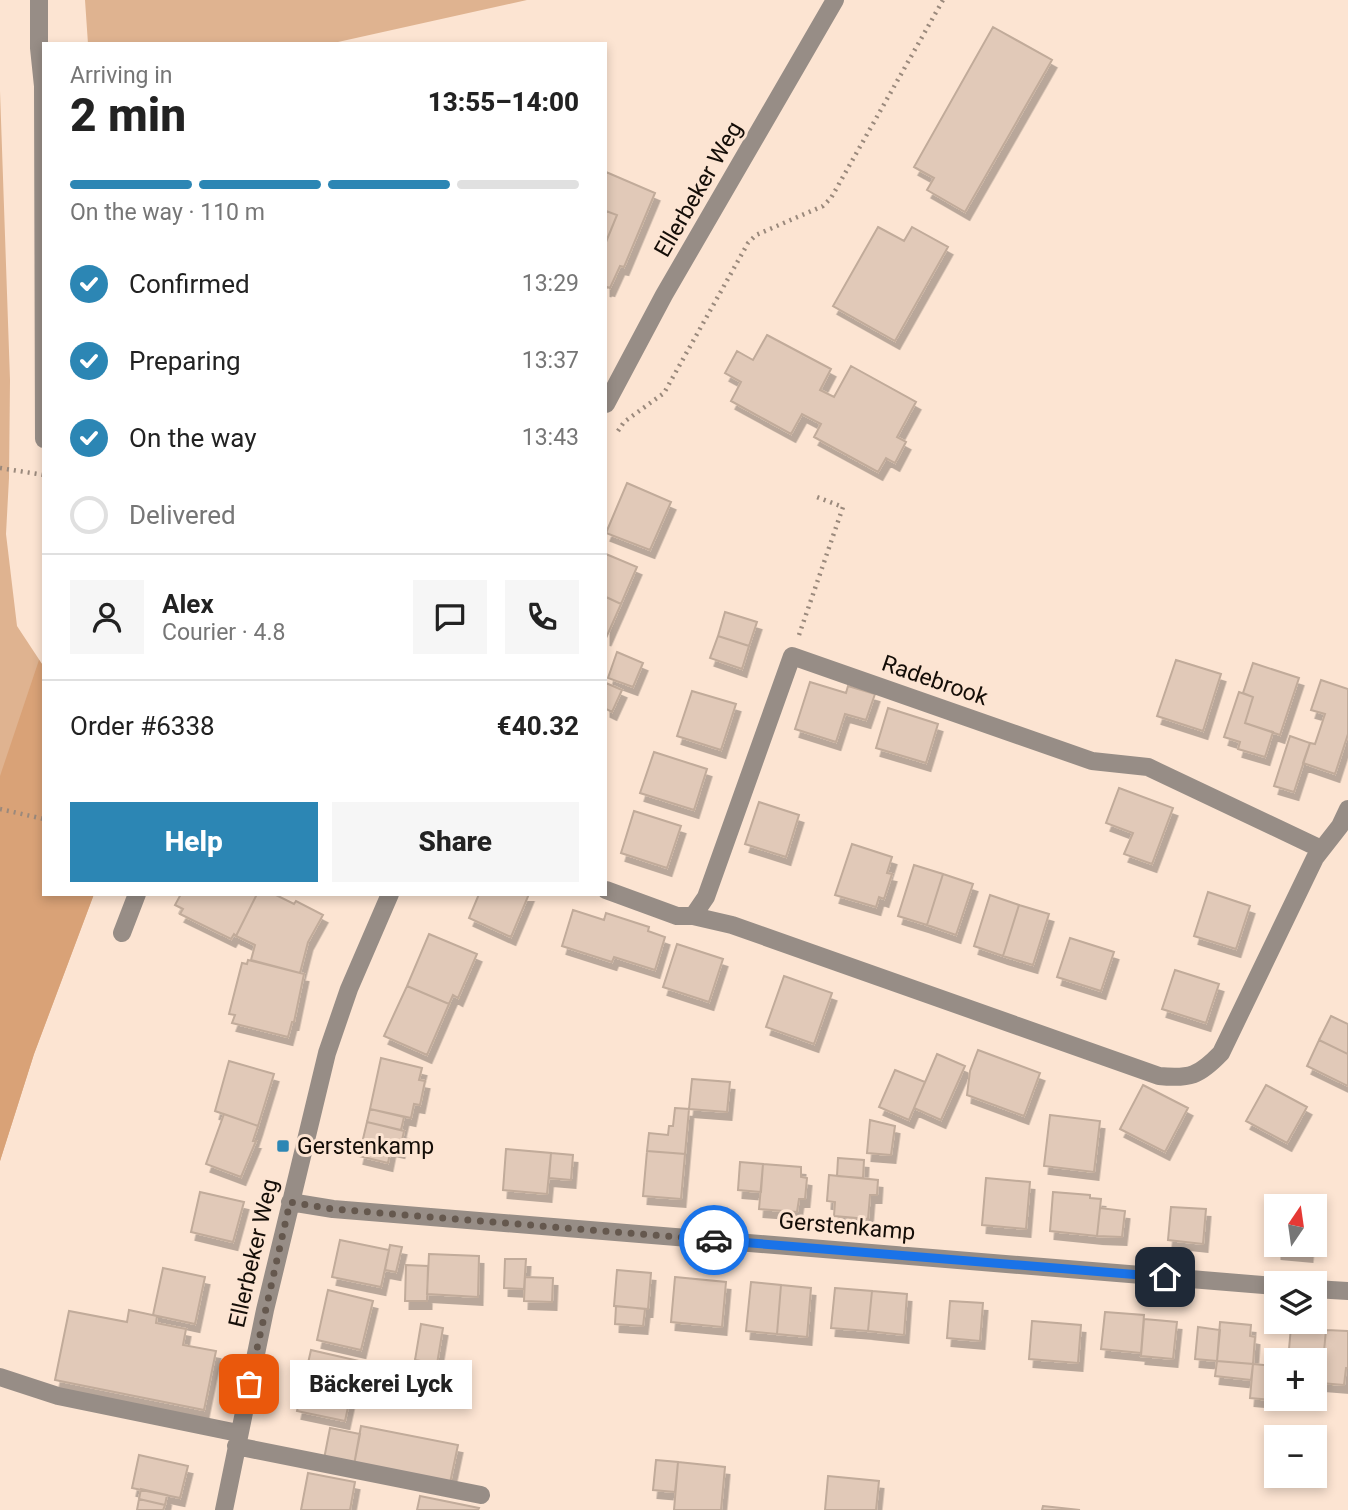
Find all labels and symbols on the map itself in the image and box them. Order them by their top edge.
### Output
street label: Ellerbeker Weg [649,117,748,262]
street label: Radebrook [878,650,992,711]
place label: Gerstenkamp [297,1133,434,1160]
marker: Gerstenkamp [275,1138,291,1154]
street label: Ellerbeker Weg [223,1176,284,1330]
north arrow [1264,1194,1326,1256]
courier [679,1205,749,1275]
street label: Gerstenkamp [777,1207,916,1246]
pin [1135,1247,1195,1307]
pin [219,1354,279,1414]
callout: Bäckerei Lyck [291,1360,473,1408]

